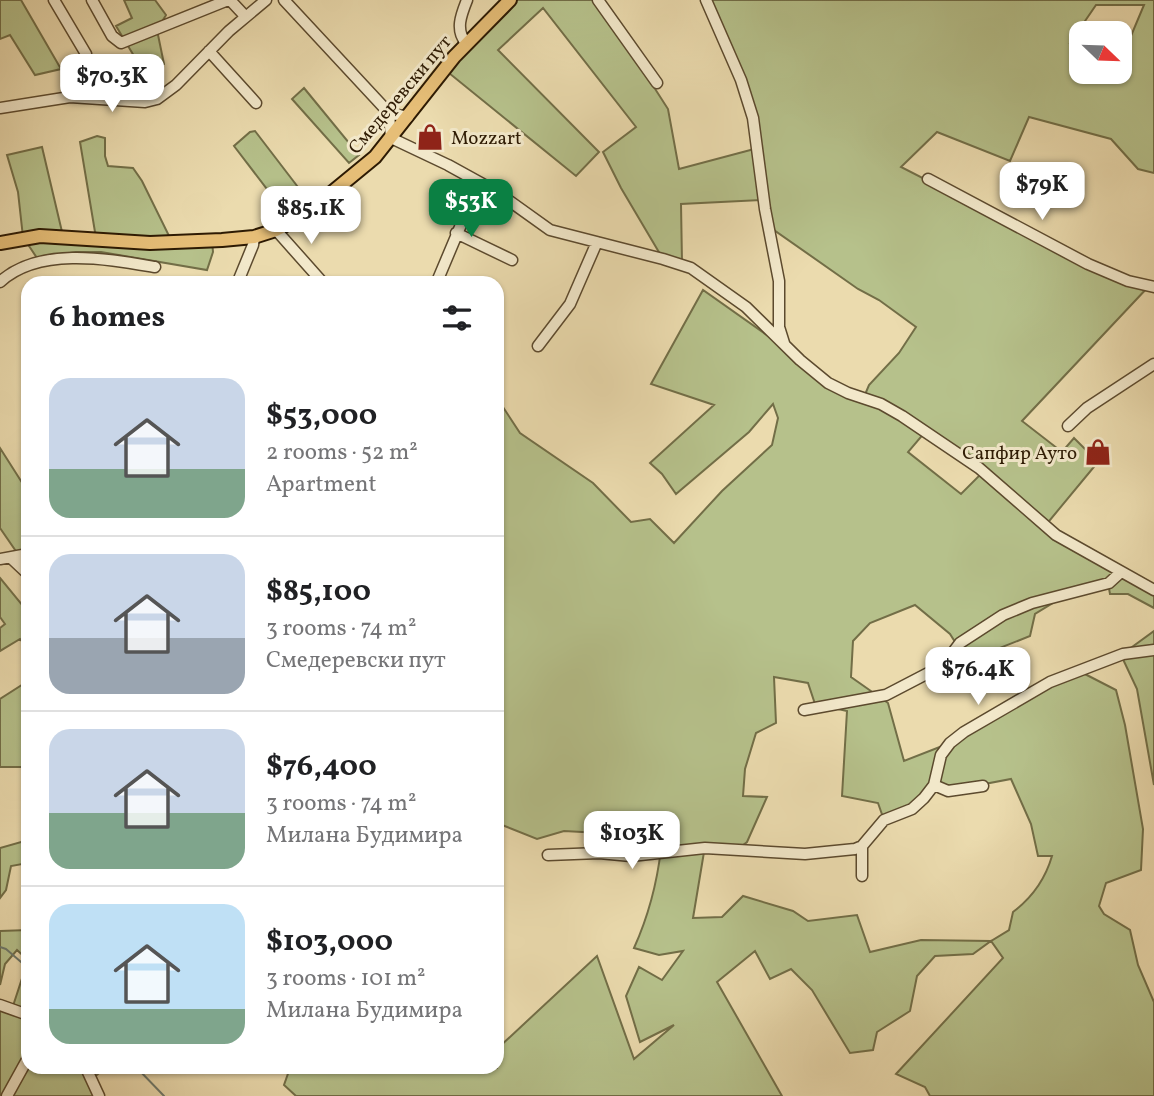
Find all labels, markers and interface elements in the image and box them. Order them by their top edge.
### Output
north arrow [1069,21,1132,84]
map controls [1069,21,1132,84]
street label: Смедеревски пут [343,30,458,161]
pin: $70.3K [55,54,169,114]
text: $70.3K [76,61,148,93]
shop icon: Mozzart [415,122,445,152]
place label: Mozzart [451,126,522,152]
pin: $79K [1001,162,1083,222]
text: $79K [1016,169,1068,201]
pin: $53K [430,180,512,239]
text: $53K [445,186,497,218]
pin: $85.1K [254,187,368,246]
text: $85.1K [277,193,345,225]
text: 6 homes [49,297,165,339]
icon: filters [438,299,476,337]
text: $53,000 [266,395,377,437]
icon: home [105,406,189,490]
text: 2 rooms · 52 m² [266,437,418,469]
shop icon: Сапфир Ауто [1083,437,1113,467]
place label: Сапфир Ауто [962,441,1077,467]
text: Apartment [266,469,377,501]
text: $85,100 [266,571,371,613]
icon: home [105,582,189,666]
text: 3 rooms · 74 m² [266,613,416,645]
text: Смедеревски пут [266,645,446,677]
pin: $76.4K [921,648,1035,707]
text: $76.4K [941,654,1015,686]
text: $76,400 [266,746,377,788]
icon: home [105,757,189,841]
text: 3 rooms · 74 m² [266,788,416,820]
pin: $103K [583,812,681,871]
text: $103K [600,818,664,850]
text: Милана Будимира [266,820,463,852]
text: $103,000 [266,921,393,963]
icon: home [105,932,189,1016]
text: 3 rooms · 101 m² [266,963,426,995]
text: Милана Будимира [266,995,463,1027]

